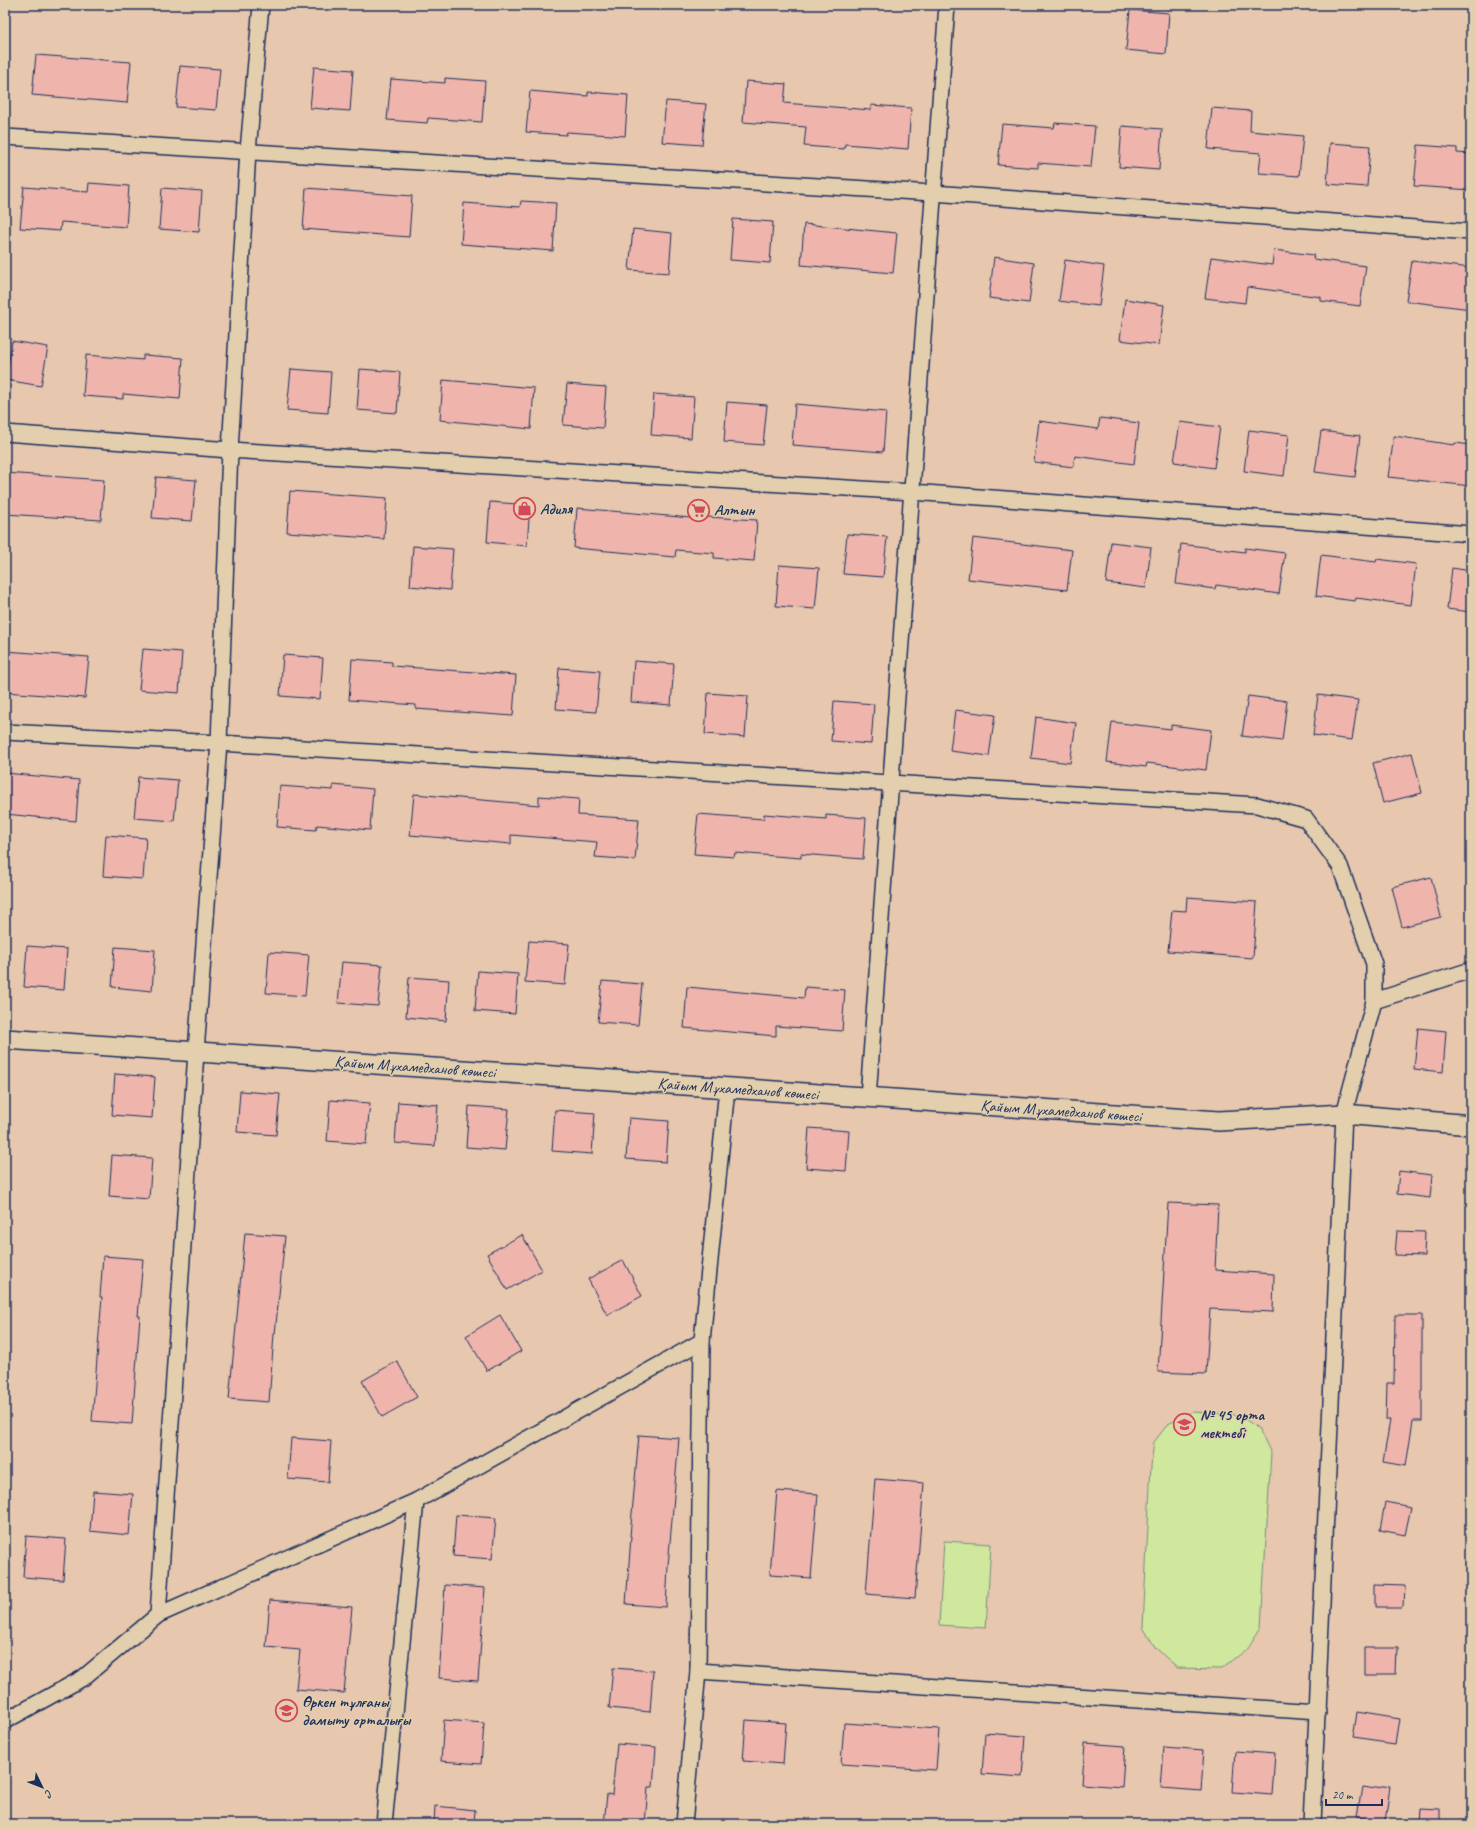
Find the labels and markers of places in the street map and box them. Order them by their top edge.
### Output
shop icon: Адиля [512,496,538,522]
supermarket icon: Алтын [685,497,711,523]
place label: Адиля [540,499,573,519]
place label: Алтын [714,500,756,520]
place label: № 45 орта мектебі [1200,1405,1265,1443]
school or university icon: № 45 орта мектебі [1172,1411,1198,1437]
place label: Өркен тұлғаны дамыту орталығы [302,1692,412,1730]
school or university icon: Өркен тұлғаны дамыту орталығы [274,1698,300,1724]

